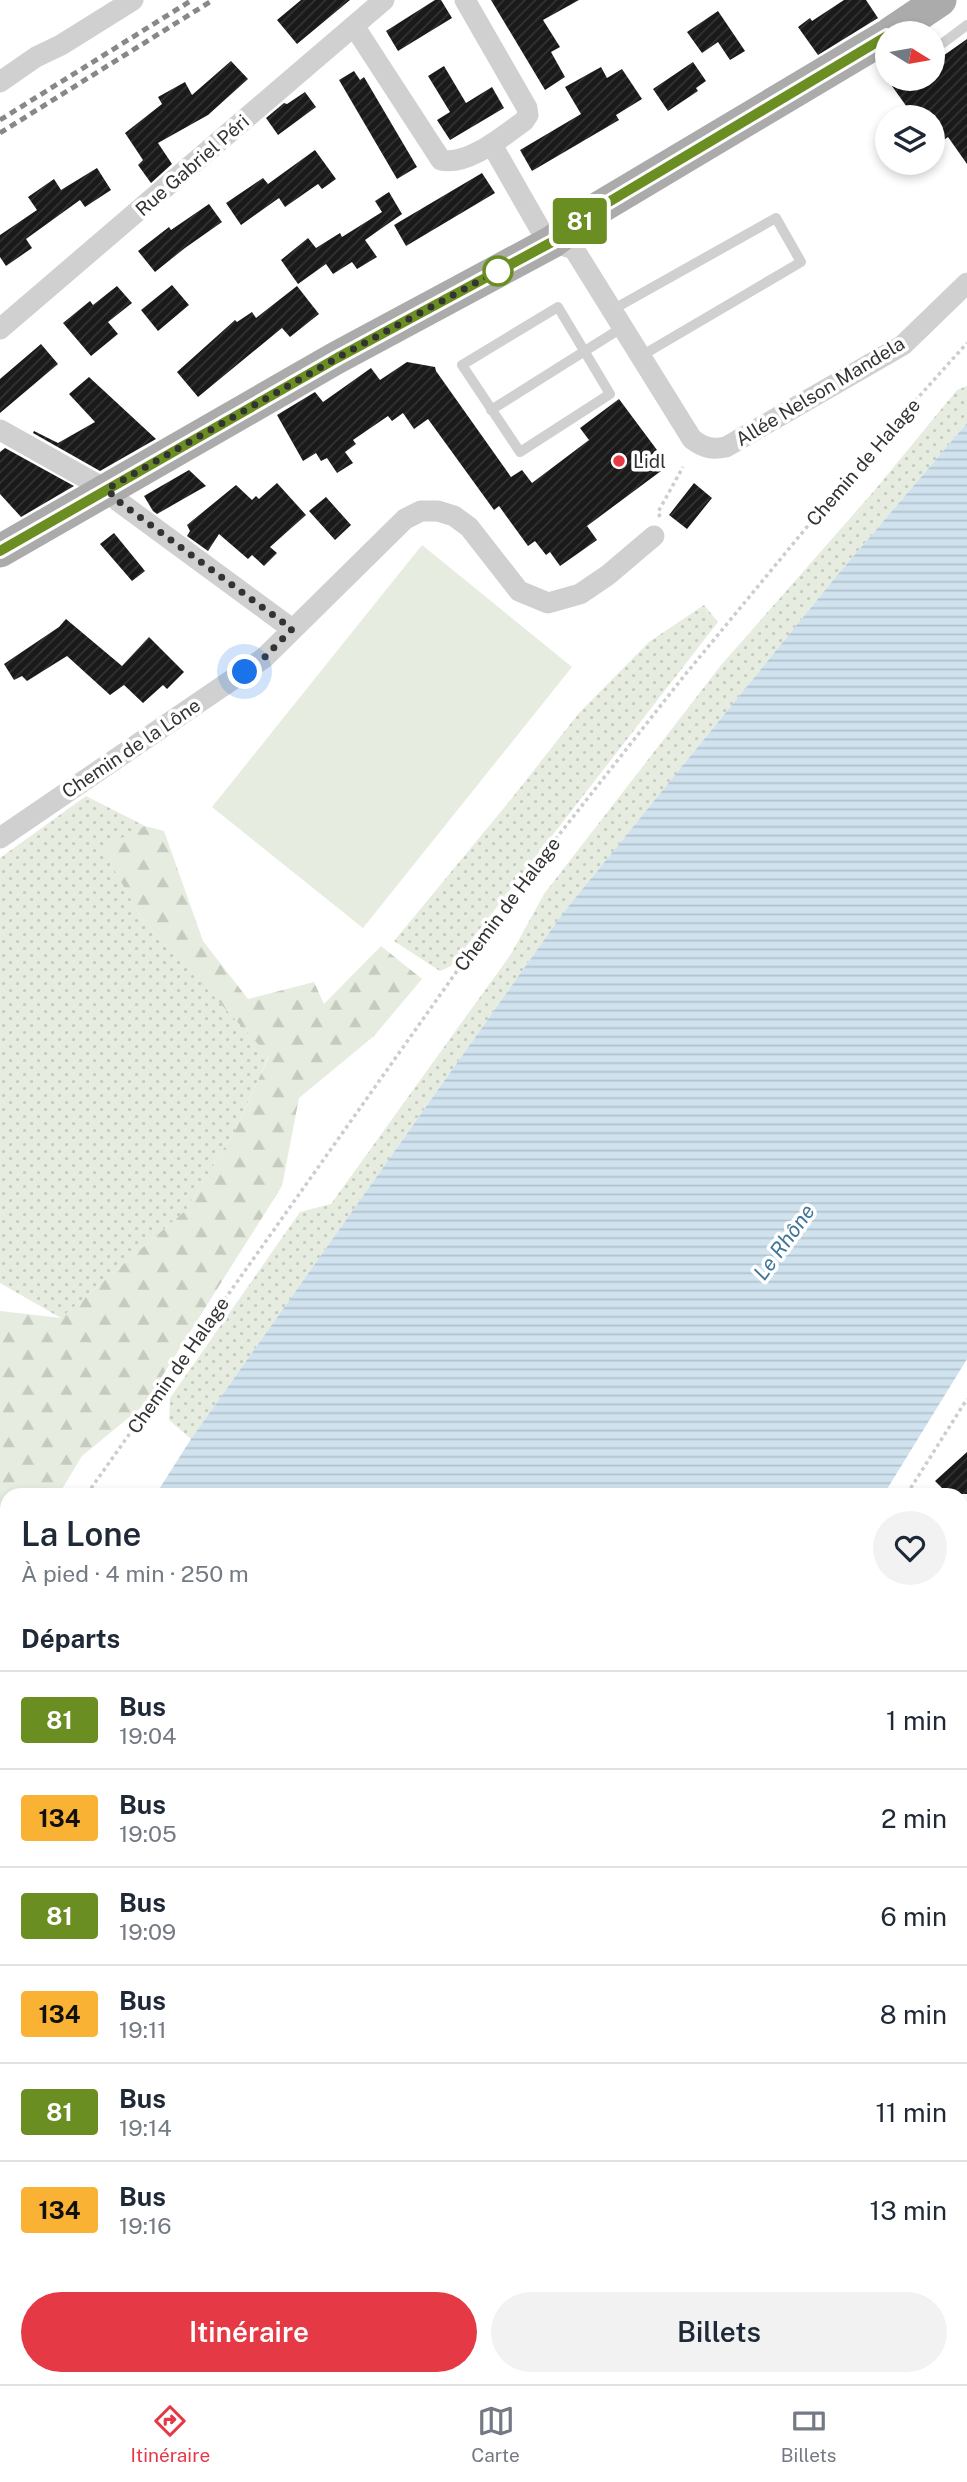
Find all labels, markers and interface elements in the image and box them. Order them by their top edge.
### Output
north arrow [875,21,945,91]
map controls [875,21,945,175]
button: layers [875,105,945,175]
street label: Rue Gabriel Péri [131,110,253,220]
line badge: 81 [548,198,612,244]
text: 81 [567,207,593,235]
unlabelled marker [483,256,513,286]
street label: Allée Nelson Mandela [732,332,908,450]
street label: Chemin de Halage [802,394,924,530]
place label: Lidl [633,450,666,472]
marker: Lidl [611,453,627,469]
your location [227,654,262,689]
street label: Chemin de la Lône [58,694,204,802]
street label: Chemin de Halage [450,833,564,975]
water label: Le Rhône [748,1199,820,1285]
street label: Chemin de Halage [123,1293,233,1437]
button: heart [873,1511,947,1585]
text: La Lone [21,1515,142,1553]
text: À pied · 4 min · 250 m [21,1560,249,1587]
text: Départs [21,1623,120,1654]
text: Bus [119,1691,166,1722]
text: 1 min [886,1705,947,1736]
text: 81 [46,1706,73,1734]
text: 19:04 [119,1722,176,1749]
text: Bus [119,1789,166,1820]
text: 2 min [881,1803,947,1834]
text: 134 [39,1804,80,1832]
text: 19:05 [119,1820,177,1847]
text: Bus [119,1887,166,1918]
text: 6 min [880,1901,947,1932]
text: 81 [46,1902,73,1930]
text: 19:09 [119,1918,176,1945]
text: Bus [119,1985,166,2016]
text: 8 min [880,1999,947,2030]
text: 134 [39,2000,80,2028]
text: 19:11 [119,2016,167,2043]
text: Bus [119,2083,166,2114]
text: 11 min [875,2097,947,2128]
text: 81 [46,2098,73,2126]
text: 19:14 [119,2114,172,2141]
text: Bus [119,2181,166,2212]
text: 13 min [870,2195,947,2226]
text: 134 [39,2196,80,2224]
text: 19:16 [119,2212,172,2239]
button: Itinéraire [21,2292,477,2372]
button: Billets [491,2292,947,2372]
tab: Itinéraire [131,2402,210,2466]
tab: Carte [471,2402,520,2466]
tab: Billets [781,2402,836,2466]

